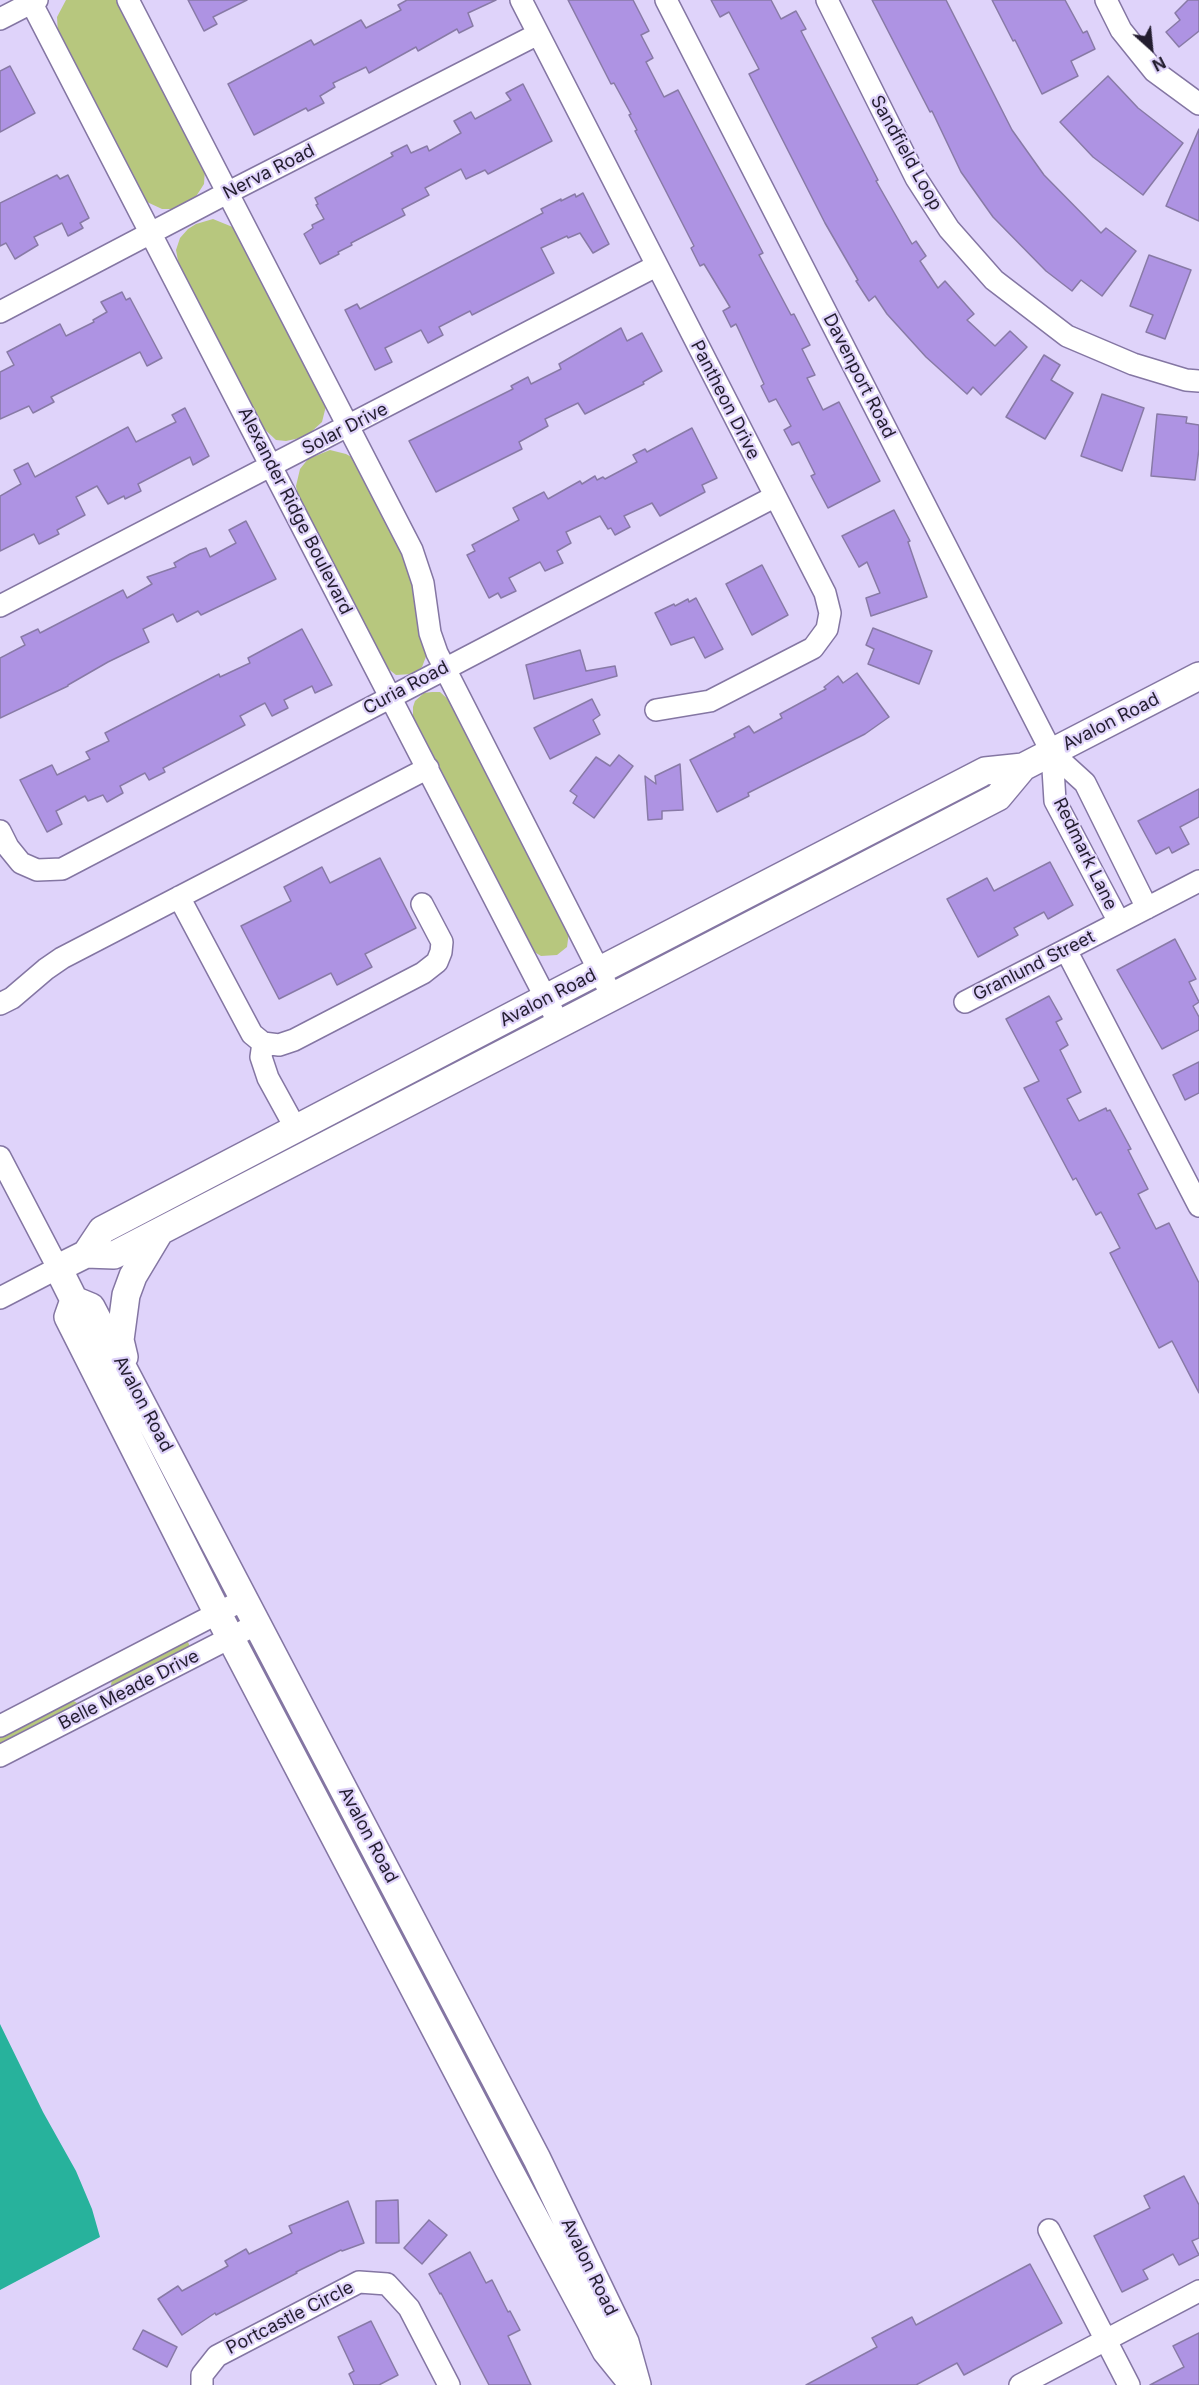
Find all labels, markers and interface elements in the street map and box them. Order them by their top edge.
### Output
north arrow [1121,18,1181,78]
text: N [1149,52,1169,76]
street label: Sandfield Loop [866,92,946,214]
street label: Nerva Road [220,140,318,204]
street label: Davenport Road [818,310,900,442]
street label: Pantheon Drive [686,337,764,463]
street label: Solar Drive [299,398,391,460]
street label: Alexander Ridge Boulevard [233,404,357,618]
street label: Curia Road [360,656,452,720]
street label: Avalon Road [1059,688,1163,756]
street label: Redmark Lane [1049,794,1121,914]
street label: Granlund Street [970,926,1098,1006]
street label: Avalon Road [496,964,600,1032]
street label: Avalon Road [109,1352,177,1456]
street label: Belle Meade Drive [55,1645,203,1735]
street label: Avalon Road [334,1783,402,1887]
street label: Avalon Road [556,2215,622,2319]
street label: Portcastle Circle [223,2277,357,2359]

